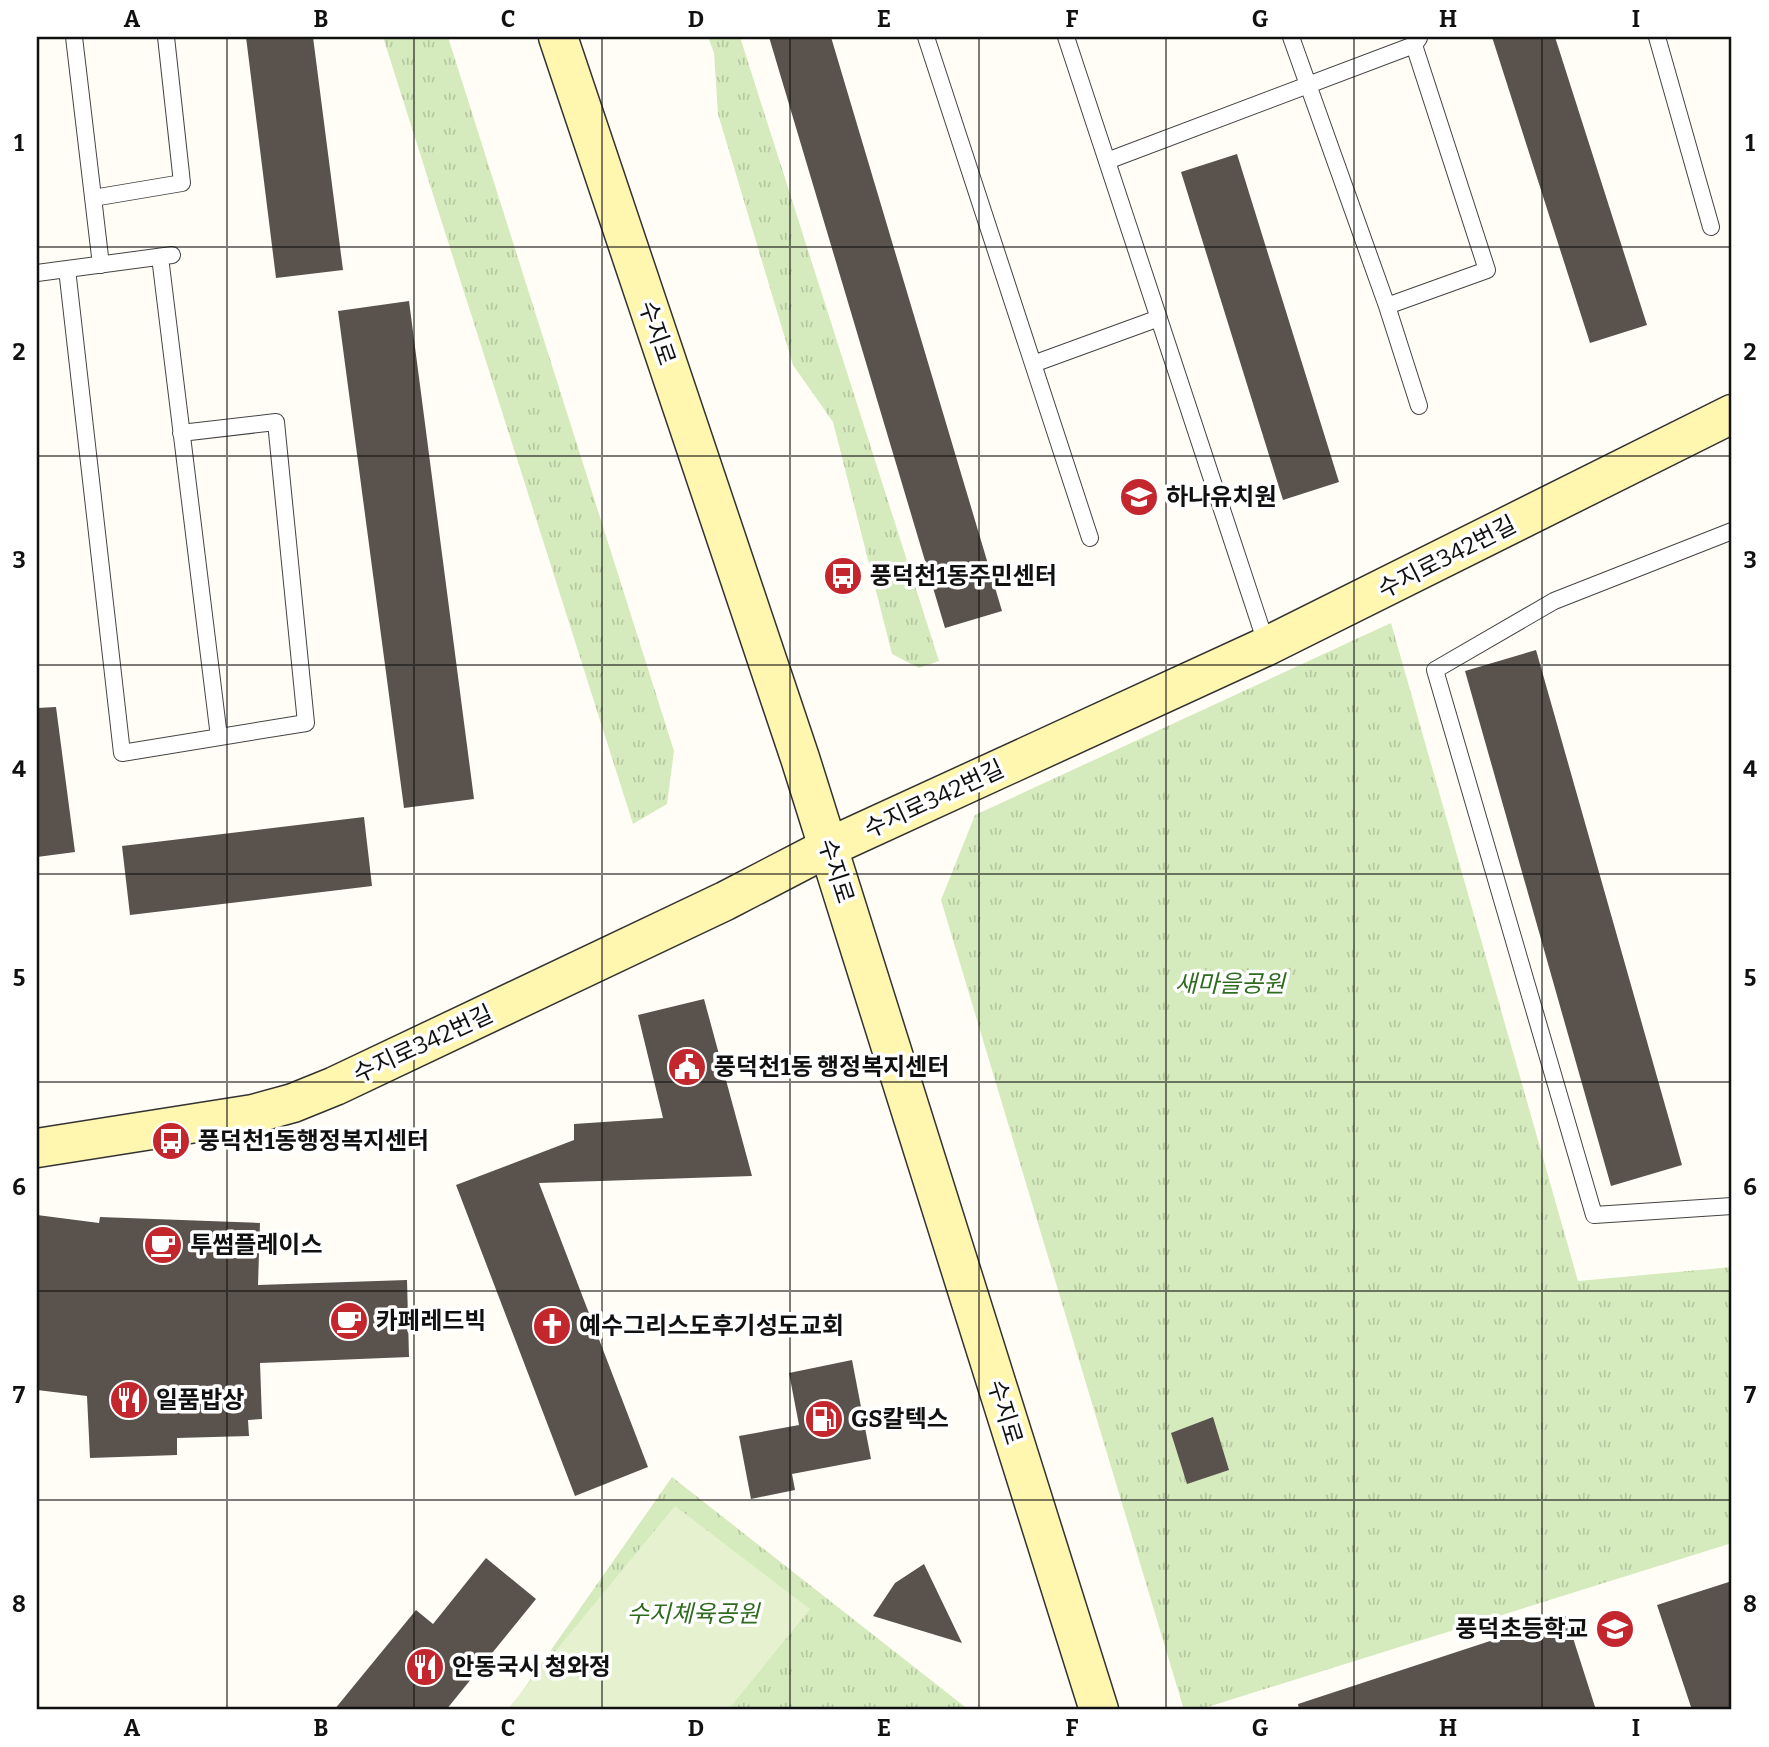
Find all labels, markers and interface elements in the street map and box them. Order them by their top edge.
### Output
text: A [124,5,141,33]
text: B [314,5,328,33]
text: C [501,5,515,33]
text: D [688,5,704,33]
text: E [877,5,891,33]
text: F [1066,5,1079,33]
text: G [1252,5,1269,33]
text: H [1439,5,1457,33]
text: I [1632,5,1640,33]
text: 1 [14,129,24,157]
text: 1 [1745,129,1755,157]
street label: 수지로 [633,297,681,369]
text: 2 [13,338,26,366]
text: 2 [1744,338,1757,366]
school or university icon: 하나유치원 [1118,476,1160,518]
place label: 하나유치원 [1166,483,1276,511]
street label: 수지로342번길 [1373,510,1521,604]
text: 3 [12,546,26,574]
text: 3 [1743,546,1757,574]
bus stop icon: 풍덕천1동주민센터 [822,555,864,597]
place label: 풍덕천1동주민센터 [870,562,1057,590]
street label: 수지로342번길 [860,754,1008,844]
text: 4 [12,755,26,783]
text: 4 [1743,755,1757,783]
street label: 수지로 [812,835,860,907]
text: 5 [13,964,25,992]
text: 5 [1744,964,1756,992]
park label: 새마을공원 [1175,970,1287,998]
street label: 수지로342번길 [349,999,497,1089]
public building icon: 풍덕천1동 행정복지센터 [666,1046,708,1088]
place label: 풍덕천1동 행정복지센터 [714,1053,950,1081]
bus stop icon: 풍덕천1동행정복지센터 [150,1120,192,1162]
place label: 풍덕천1동행정복지센터 [198,1127,429,1155]
text: 6 [12,1173,26,1201]
text: 6 [1743,1173,1757,1201]
cafe icon: 투썸플레이스 [142,1224,184,1266]
place label: 투썸플레이스 [190,1231,322,1259]
cafe icon: 카페레드빅 [328,1300,370,1342]
church icon: 예수그리스도후기성도교회 [531,1305,573,1347]
place label: 카페레드빅 [376,1307,486,1335]
place label: 예수그리스도후기성도교회 [579,1312,844,1340]
street label: 수지로 [982,1376,1028,1448]
restaurant icon: 일품밥상 [108,1379,150,1421]
text: 7 [13,1381,26,1409]
text: 7 [1744,1381,1757,1409]
place label: 일품밥상 [156,1386,244,1414]
fuel station icon: GS칼텍스 [803,1398,845,1440]
place label: GS칼텍스 [851,1405,949,1433]
text: 8 [12,1590,26,1618]
text: 8 [1743,1590,1757,1618]
park label: 수지체육공원 [627,1600,761,1628]
school or university icon: 풍덕초등학교 [1594,1608,1636,1650]
place label: 풍덕초등학교 [1456,1615,1588,1643]
restaurant icon: 안동국시 청와정 [404,1646,446,1688]
place label: 안동국시 청와정 [452,1653,611,1681]
text: A [124,1714,141,1742]
text: B [314,1714,328,1742]
text: C [501,1714,515,1742]
text: D [688,1714,704,1742]
text: E [877,1714,891,1742]
text: F [1066,1714,1079,1742]
text: G [1252,1714,1269,1742]
text: H [1439,1714,1457,1742]
text: I [1632,1714,1640,1742]

